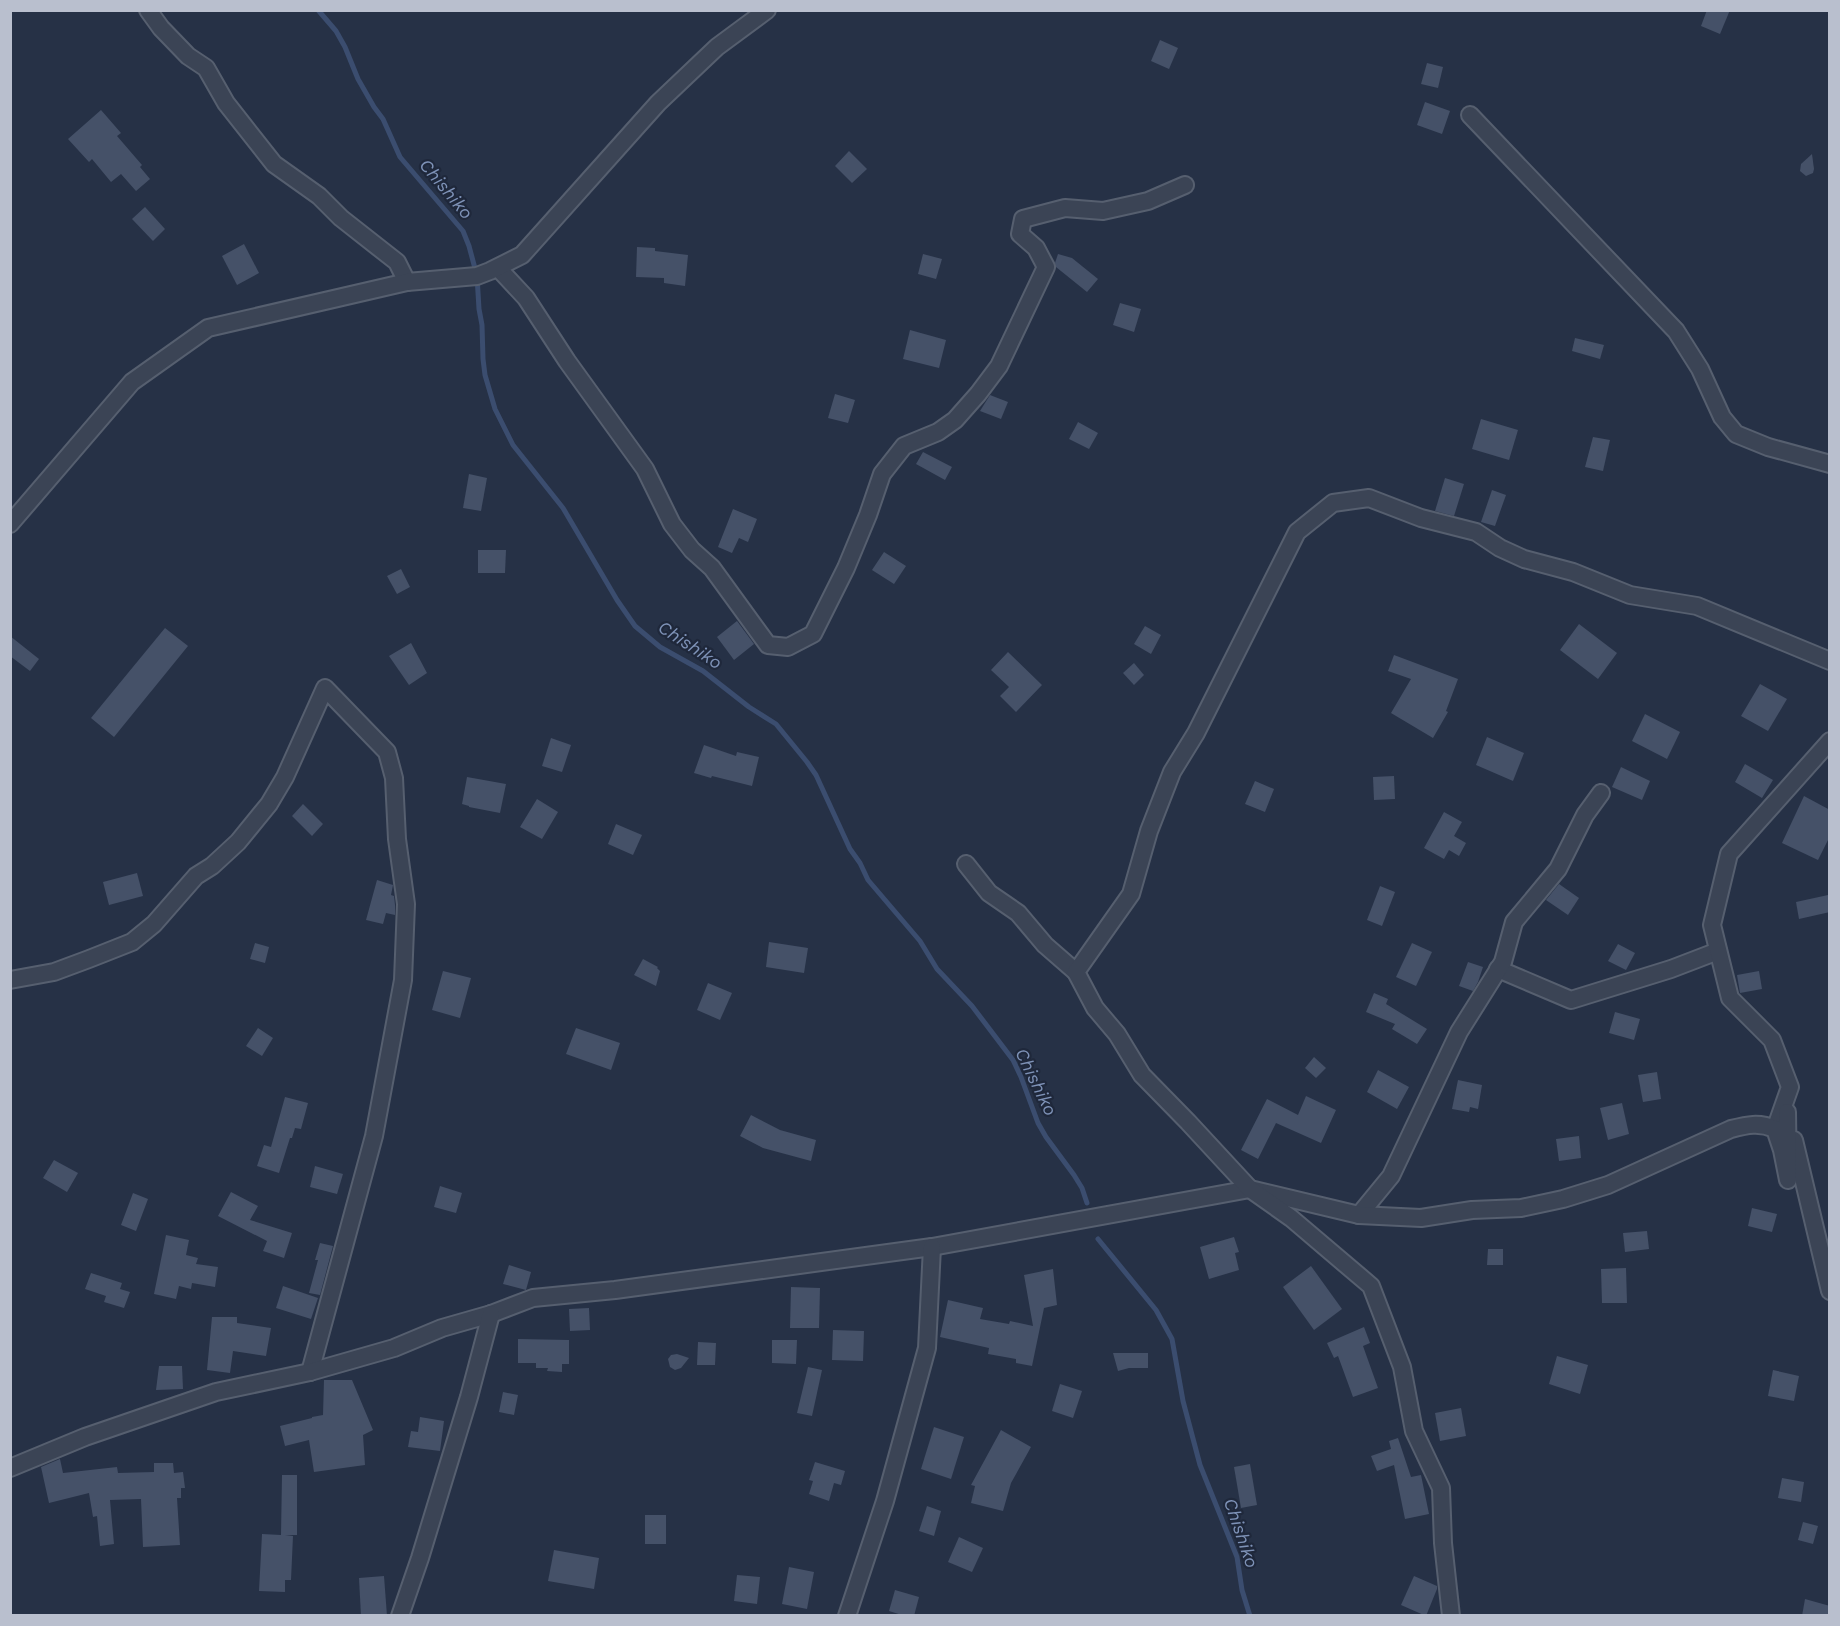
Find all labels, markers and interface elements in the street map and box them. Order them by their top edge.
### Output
water label: Chishiko [415,154,478,223]
water label: Chishiko [654,616,726,673]
water label: Chishiko [1011,1045,1062,1119]
water label: Chishiko [1220,1495,1263,1570]

